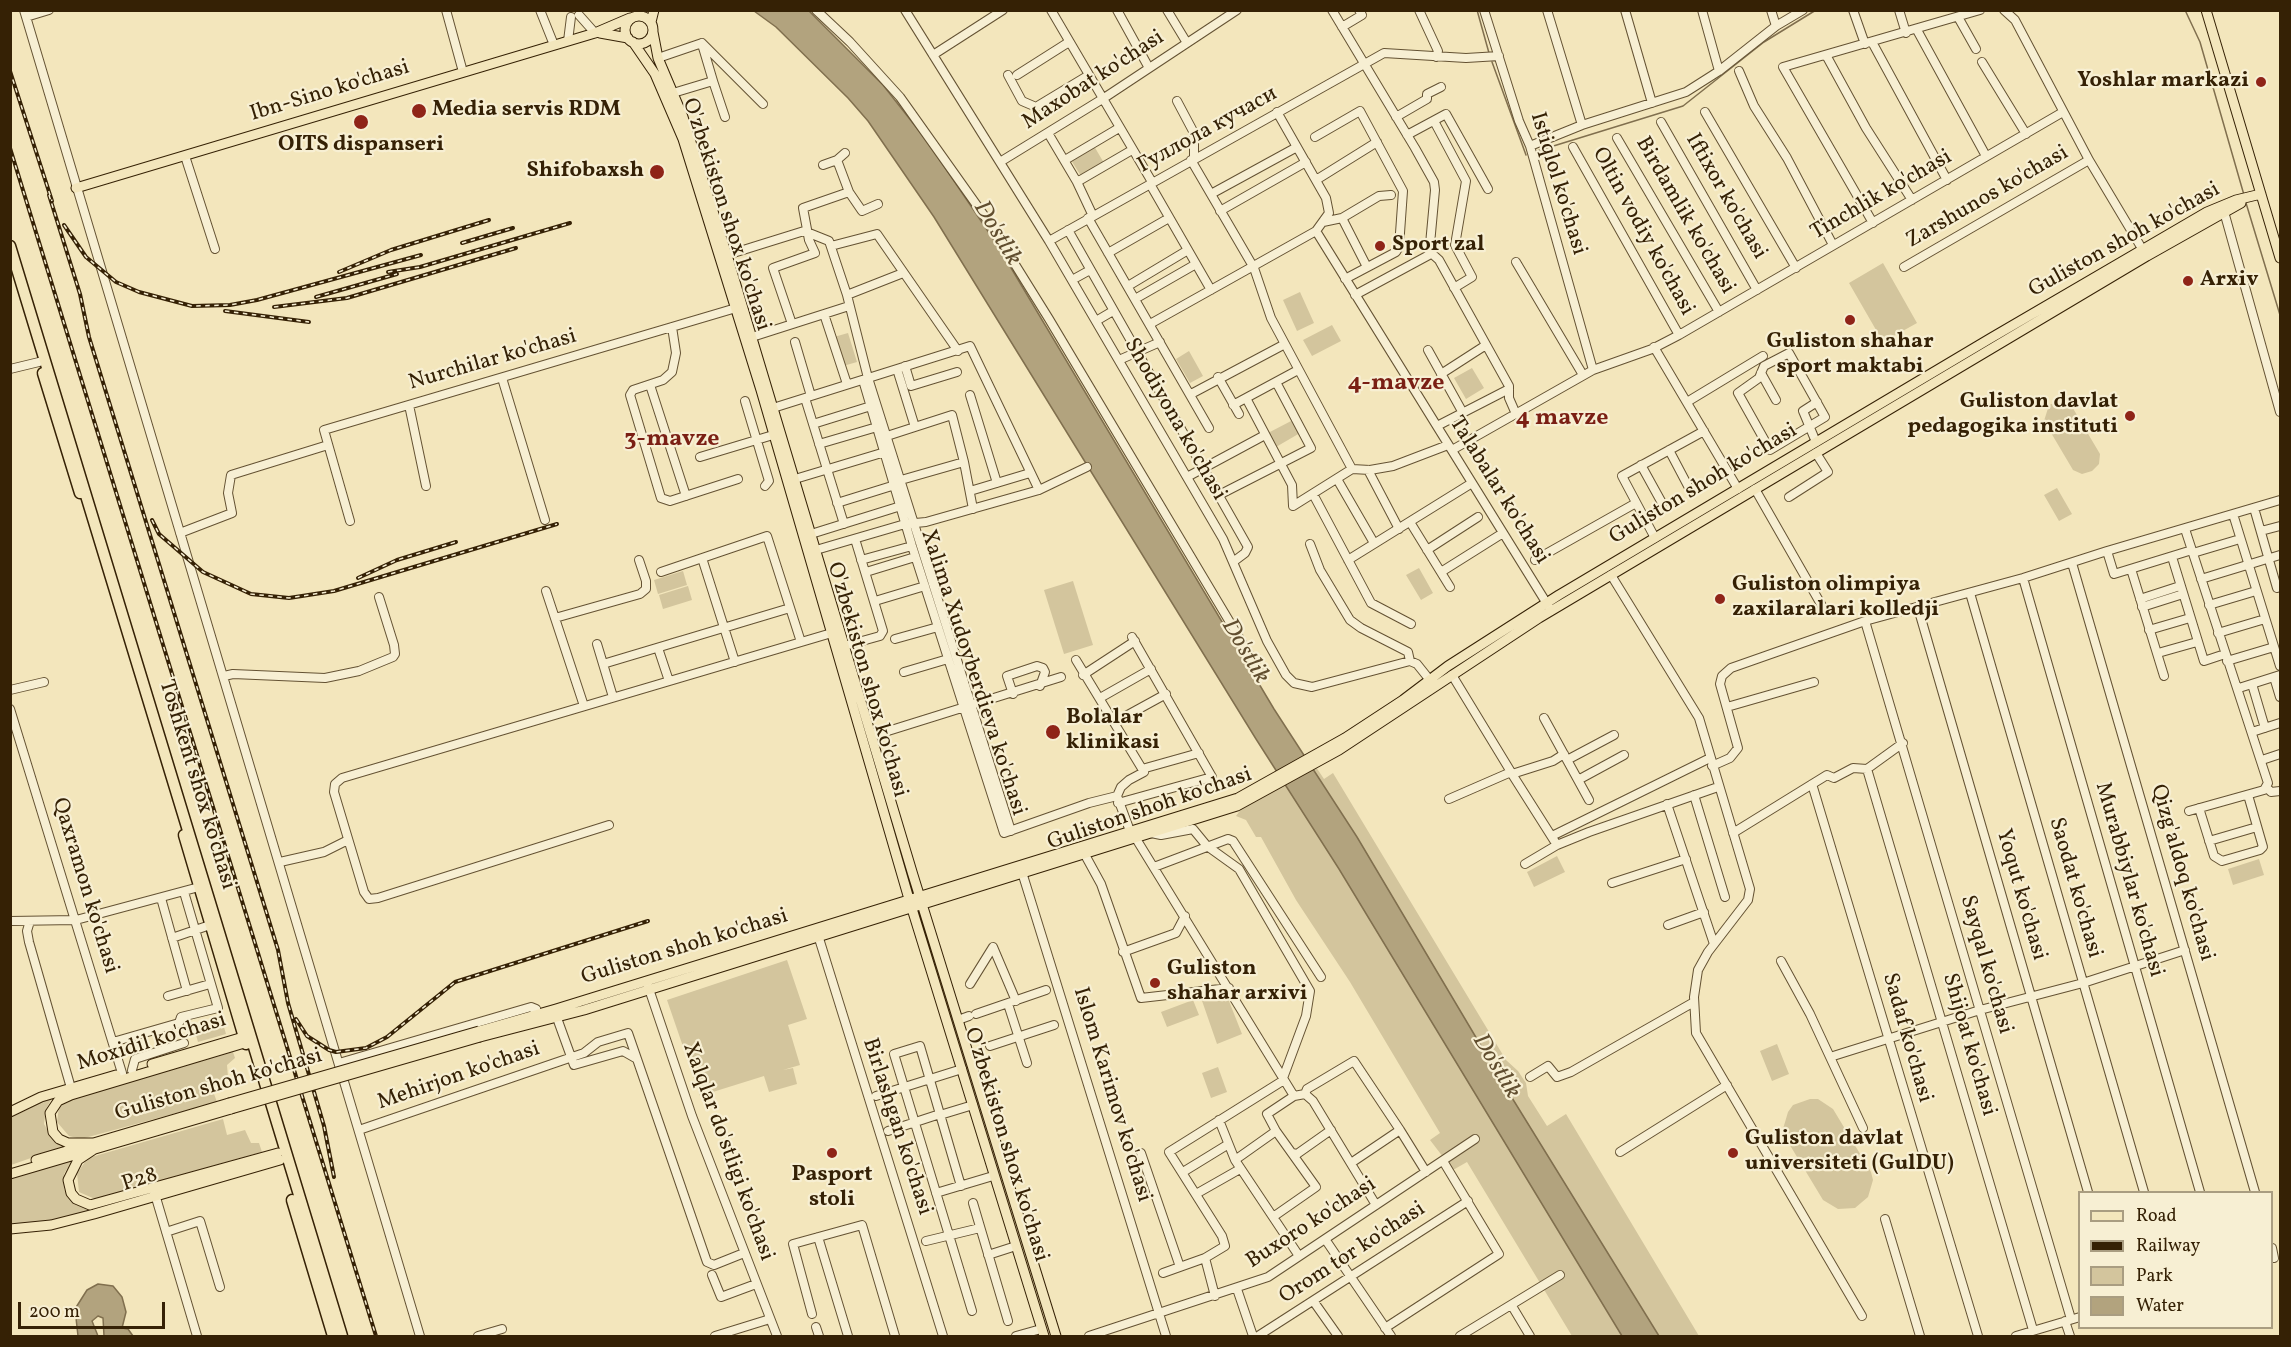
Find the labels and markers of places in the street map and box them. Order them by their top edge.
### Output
place label: Yoshlar markazi [2077,69,2249,95]
marker: Yoshlar markazi [2254,75,2268,89]
place label: Media servis RDM [432,98,621,124]
marker: Media servis RDM [410,102,428,120]
marker: OITS dispanseri [352,113,370,131]
place label: OITS dispanseri [278,133,444,159]
place label: Shifobaxsh [526,159,644,185]
marker: Shifobaxsh [648,163,666,181]
place label: Sport zal [1392,233,1484,259]
marker: Sport zal [1373,239,1387,253]
place label: Arxiv [2200,268,2258,294]
marker: Arxiv [2181,274,2195,288]
marker: Guliston shahar sport maktabi [1843,313,1857,327]
place label: Guliston shahar sport maktabi [1766,330,1934,382]
place label: Guliston davlat pedagogika instituti [1907,390,2118,442]
marker: Guliston davlat pedagogika instituti [2123,409,2137,423]
place label: Guliston olimpiya zaxilaralari kolledji [1732,573,1939,624]
marker: Guliston olimpiya zaxilaralari kolledji [1713,592,1727,606]
place label: Bolalar klinikasi [1066,706,1160,758]
marker: Bolalar klinikasi [1044,723,1062,741]
place label: Guliston shahar arxivi [1167,957,1307,1008]
marker: Guliston shahar arxivi [1148,976,1162,990]
place label: Guliston davlat universiteti (GulDU) [1745,1127,1954,1178]
marker: Pasport stoli [825,1146,839,1160]
marker: Guliston davlat universiteti (GulDU) [1726,1146,1740,1160]
place label: Pasport stoli [791,1163,873,1214]

